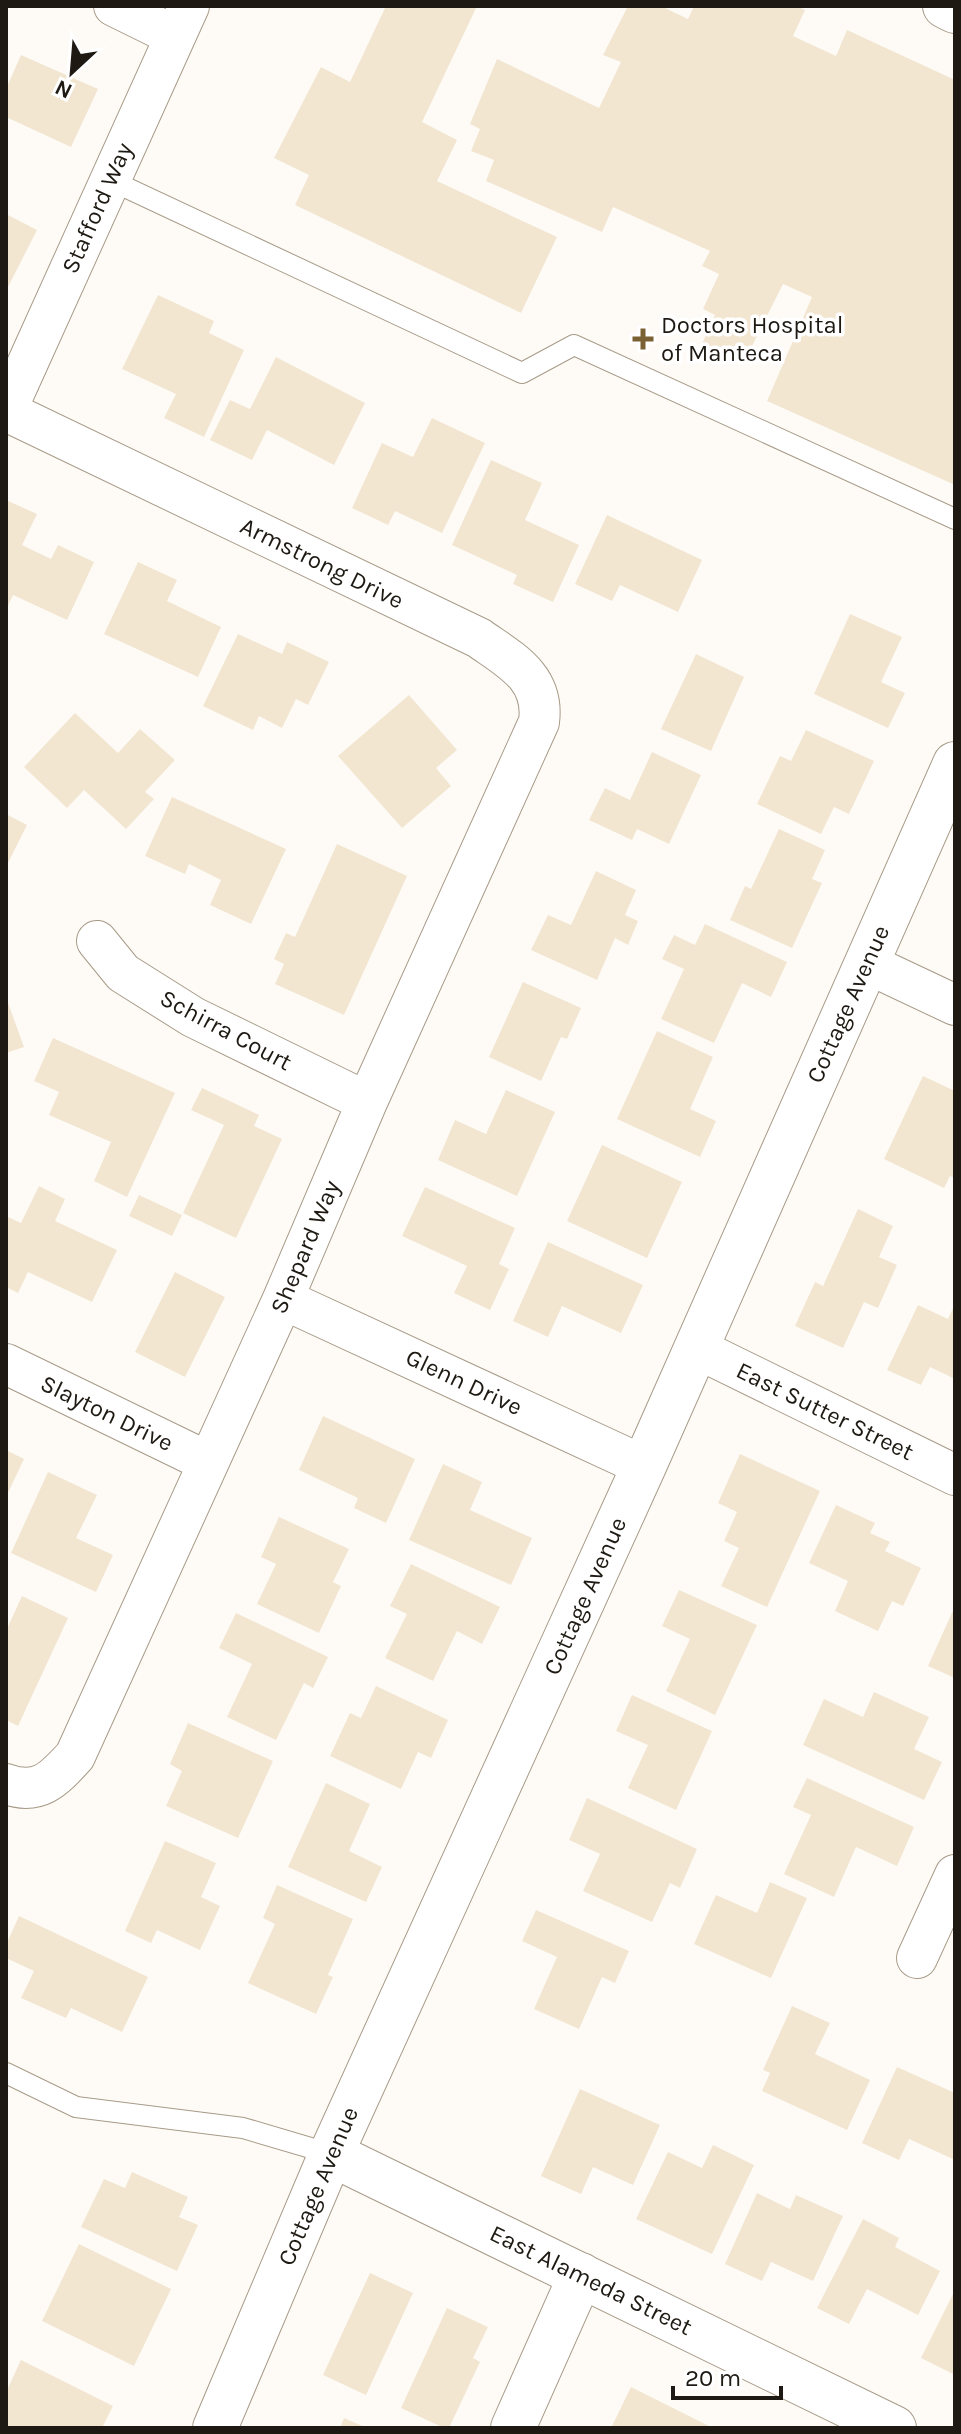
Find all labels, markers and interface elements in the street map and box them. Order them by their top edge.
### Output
north arrow [32,32,112,112]
text: N [51,74,76,104]
street label: Stafford Way [56,138,138,278]
place label: Doctors Hospital of Manteca [661,311,843,367]
marker: Doctors Hospital of Manteca [632,328,654,350]
street label: Armstrong Drive [236,511,408,615]
street label: Cottage Avenue [801,921,895,1087]
street label: Schirra Court [155,984,297,1076]
street label: Shepard Way [264,1176,346,1318]
street label: Glenn Drive [401,1343,527,1421]
street label: East Sutter Street [732,1356,918,1466]
street label: Slayton Drive [36,1369,178,1457]
street label: Cottage Avenue [538,1513,632,1679]
street label: Cottage Avenue [272,2102,364,2270]
street label: East Alameda Street [485,2219,697,2341]
scale bar [673,2350,781,2400]
text: 20 m [685,2364,741,2392]

